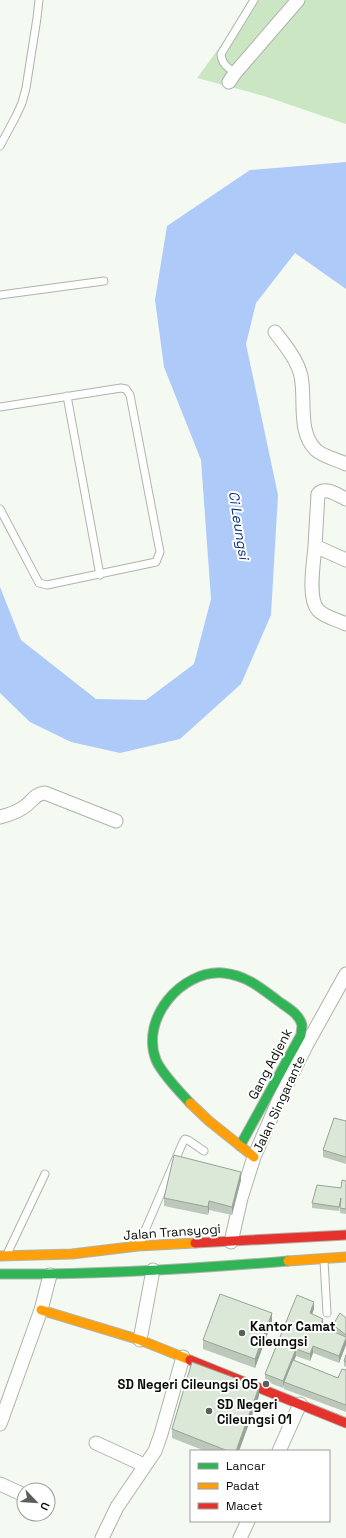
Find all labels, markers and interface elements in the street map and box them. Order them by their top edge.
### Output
water label: Ci Leungsi [225,490,254,562]
street label: Gang Adjenk [244,1026,296,1102]
street label: Jalan Singarante [249,1053,309,1155]
street label: Jalan Transyogi [123,1220,221,1244]
place label: Kantor Camat Cileungsi [250,1318,336,1350]
marker: Kantor Camat Cileungsi [237,1328,247,1338]
place label: SD Negeri Cileungsi 05 [117,1376,258,1393]
marker: SD Negeri Cileungsi 05 [261,1379,271,1389]
place label: SD Negeri Cileungsi 01 [217,1396,292,1428]
marker: SD Negeri Cileungsi 01 [204,1406,214,1416]
legend [190,1450,330,1522]
text: Lancar [226,1458,266,1474]
text: Padat [226,1478,260,1494]
north arrow [16,1482,56,1522]
text: Macet [226,1498,263,1514]
text: U [37,1500,53,1513]

